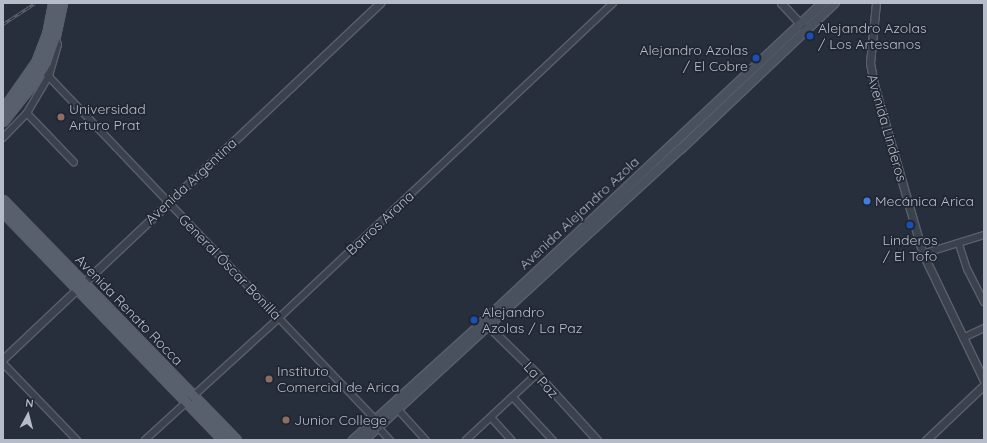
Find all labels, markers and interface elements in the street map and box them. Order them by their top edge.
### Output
place label: Alejandro Azolas / Los Artesanos [818,20,927,52]
marker: Alejandro Azolas / Los Artesanos [805,31,815,41]
place label: Alejandro Azolas / El Cobre [639,42,748,74]
marker: Alejandro Azolas / El Cobre [751,53,761,63]
street label: Avenida Linderos [864,72,910,184]
place label: Universidad Arturo Prat [69,101,146,134]
marker: Universidad Arturo Prat [56,112,66,122]
street label: Avenida Argentina [142,134,240,228]
street label: Avenida Alejandro Azola [516,153,642,273]
street label: Barros Arana [343,187,417,259]
place label: Mecánica Arica [875,193,974,209]
marker: Mecánica Arica [862,196,872,206]
street label: General Óscar Bonilla [175,211,285,323]
marker: Linderos / El Tofo [905,220,915,230]
place label: Linderos / El Tofo [882,232,938,264]
street label: Avenida Renato Rocca [72,251,186,369]
place label: Alejandro Azolas / La Paz [482,304,583,336]
marker: Alejandro Azolas / La Paz [469,315,479,325]
street label: La Paz [520,358,562,402]
place label: Instituto Comercial de Arica [277,363,400,396]
marker: Instituto Comercial de Arica [264,374,274,384]
north arrow [8,395,48,435]
text: N [25,396,34,411]
place label: Junior College [294,412,387,428]
marker: Junior College [281,415,291,425]

